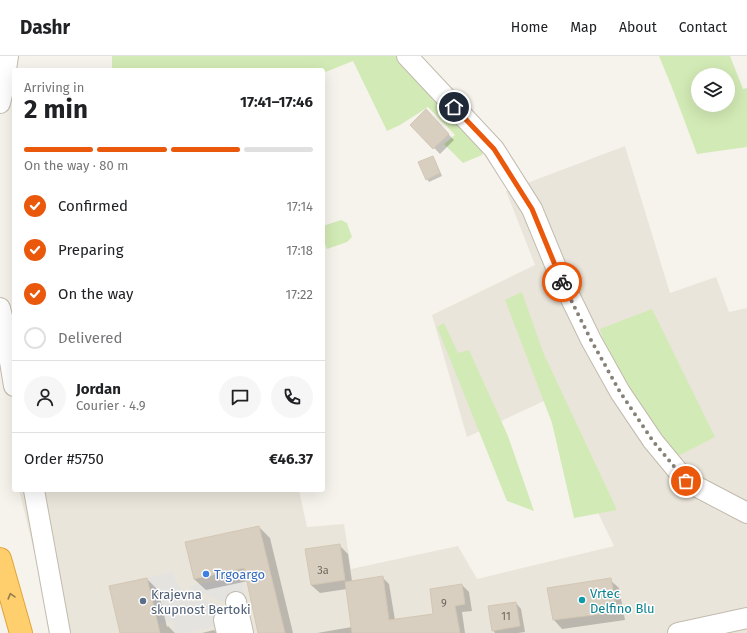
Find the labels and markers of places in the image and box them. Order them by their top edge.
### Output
pin [437,90,471,124]
pin [669,464,703,498]
place label: Trgoargo [214,567,265,582]
marker: Trgoargo [201,569,211,579]
place label: Vrtec Delfino Blu [590,586,655,616]
place label: Krajevna skupnost Bertoki [151,587,251,617]
marker: Vrtec Delfino Blu [577,595,587,605]
marker: Krajevna skupnost Bertoki [138,596,148,606]

